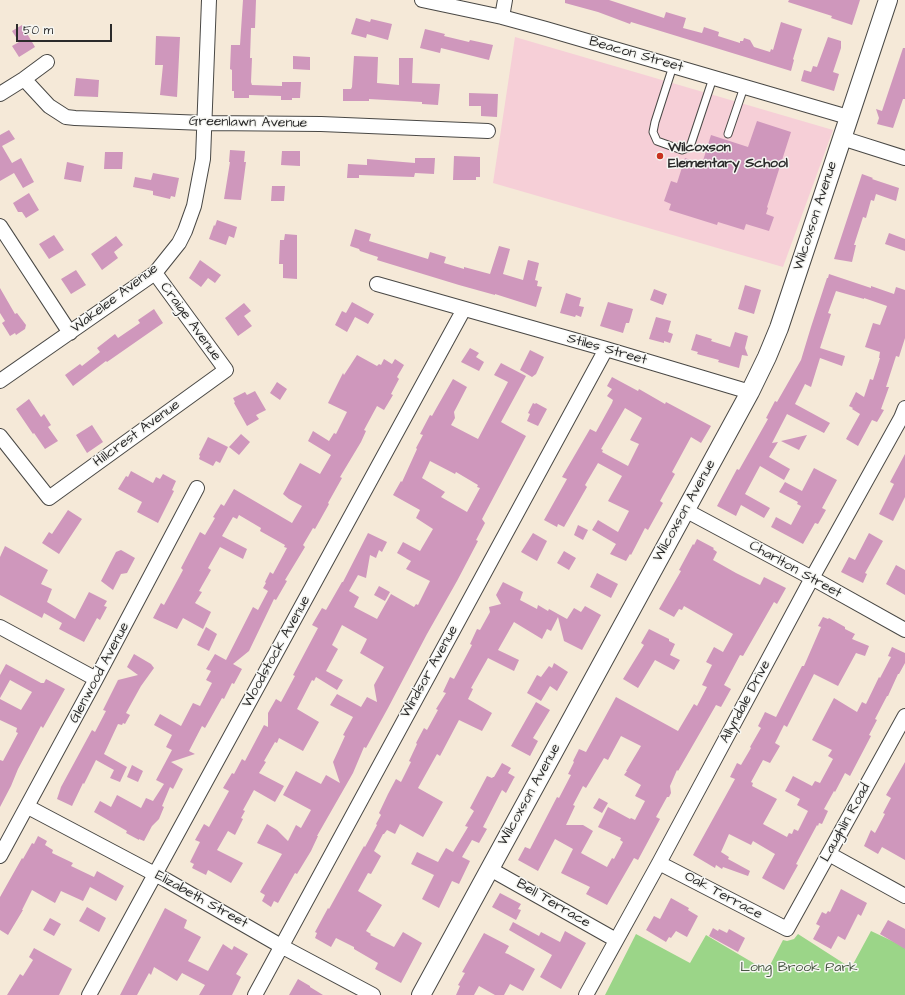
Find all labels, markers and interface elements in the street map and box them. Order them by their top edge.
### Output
scale bar [18,16,114,42]
text: 50 m [23,22,53,39]
street label: Beacon Street [587,34,685,76]
street label: Greenlawn Avenue [189,114,307,132]
place label: Wilcoxson Elementary School [668,140,788,172]
marker: Wilcoxson Elementary School [655,151,665,161]
street label: Wilcoxson Avenue [790,159,842,273]
street label: Wakelee Avenue [68,261,162,337]
street label: Craige Avenue [156,280,224,364]
street label: Stiles Street [565,331,649,369]
street label: Hillcrest Avenue [90,397,184,471]
street label: Wilcoxson Avenue [650,457,720,565]
street label: Charlton Street [746,538,844,602]
street label: Woodstock Avenue [239,593,315,711]
street label: Glenwood Avenue [66,620,134,726]
street label: Windsor Avenue [398,623,462,721]
street label: Allyndale Drive [717,658,775,746]
street label: Wilcoxson Avenue [495,741,565,849]
street label: Laughlin Road [818,781,874,865]
street label: Elizabeth Street [152,868,250,932]
street label: Oak Terrace [681,868,765,924]
street label: Bell Terrace [513,876,593,932]
park label: Long Brook Park [740,960,858,976]

